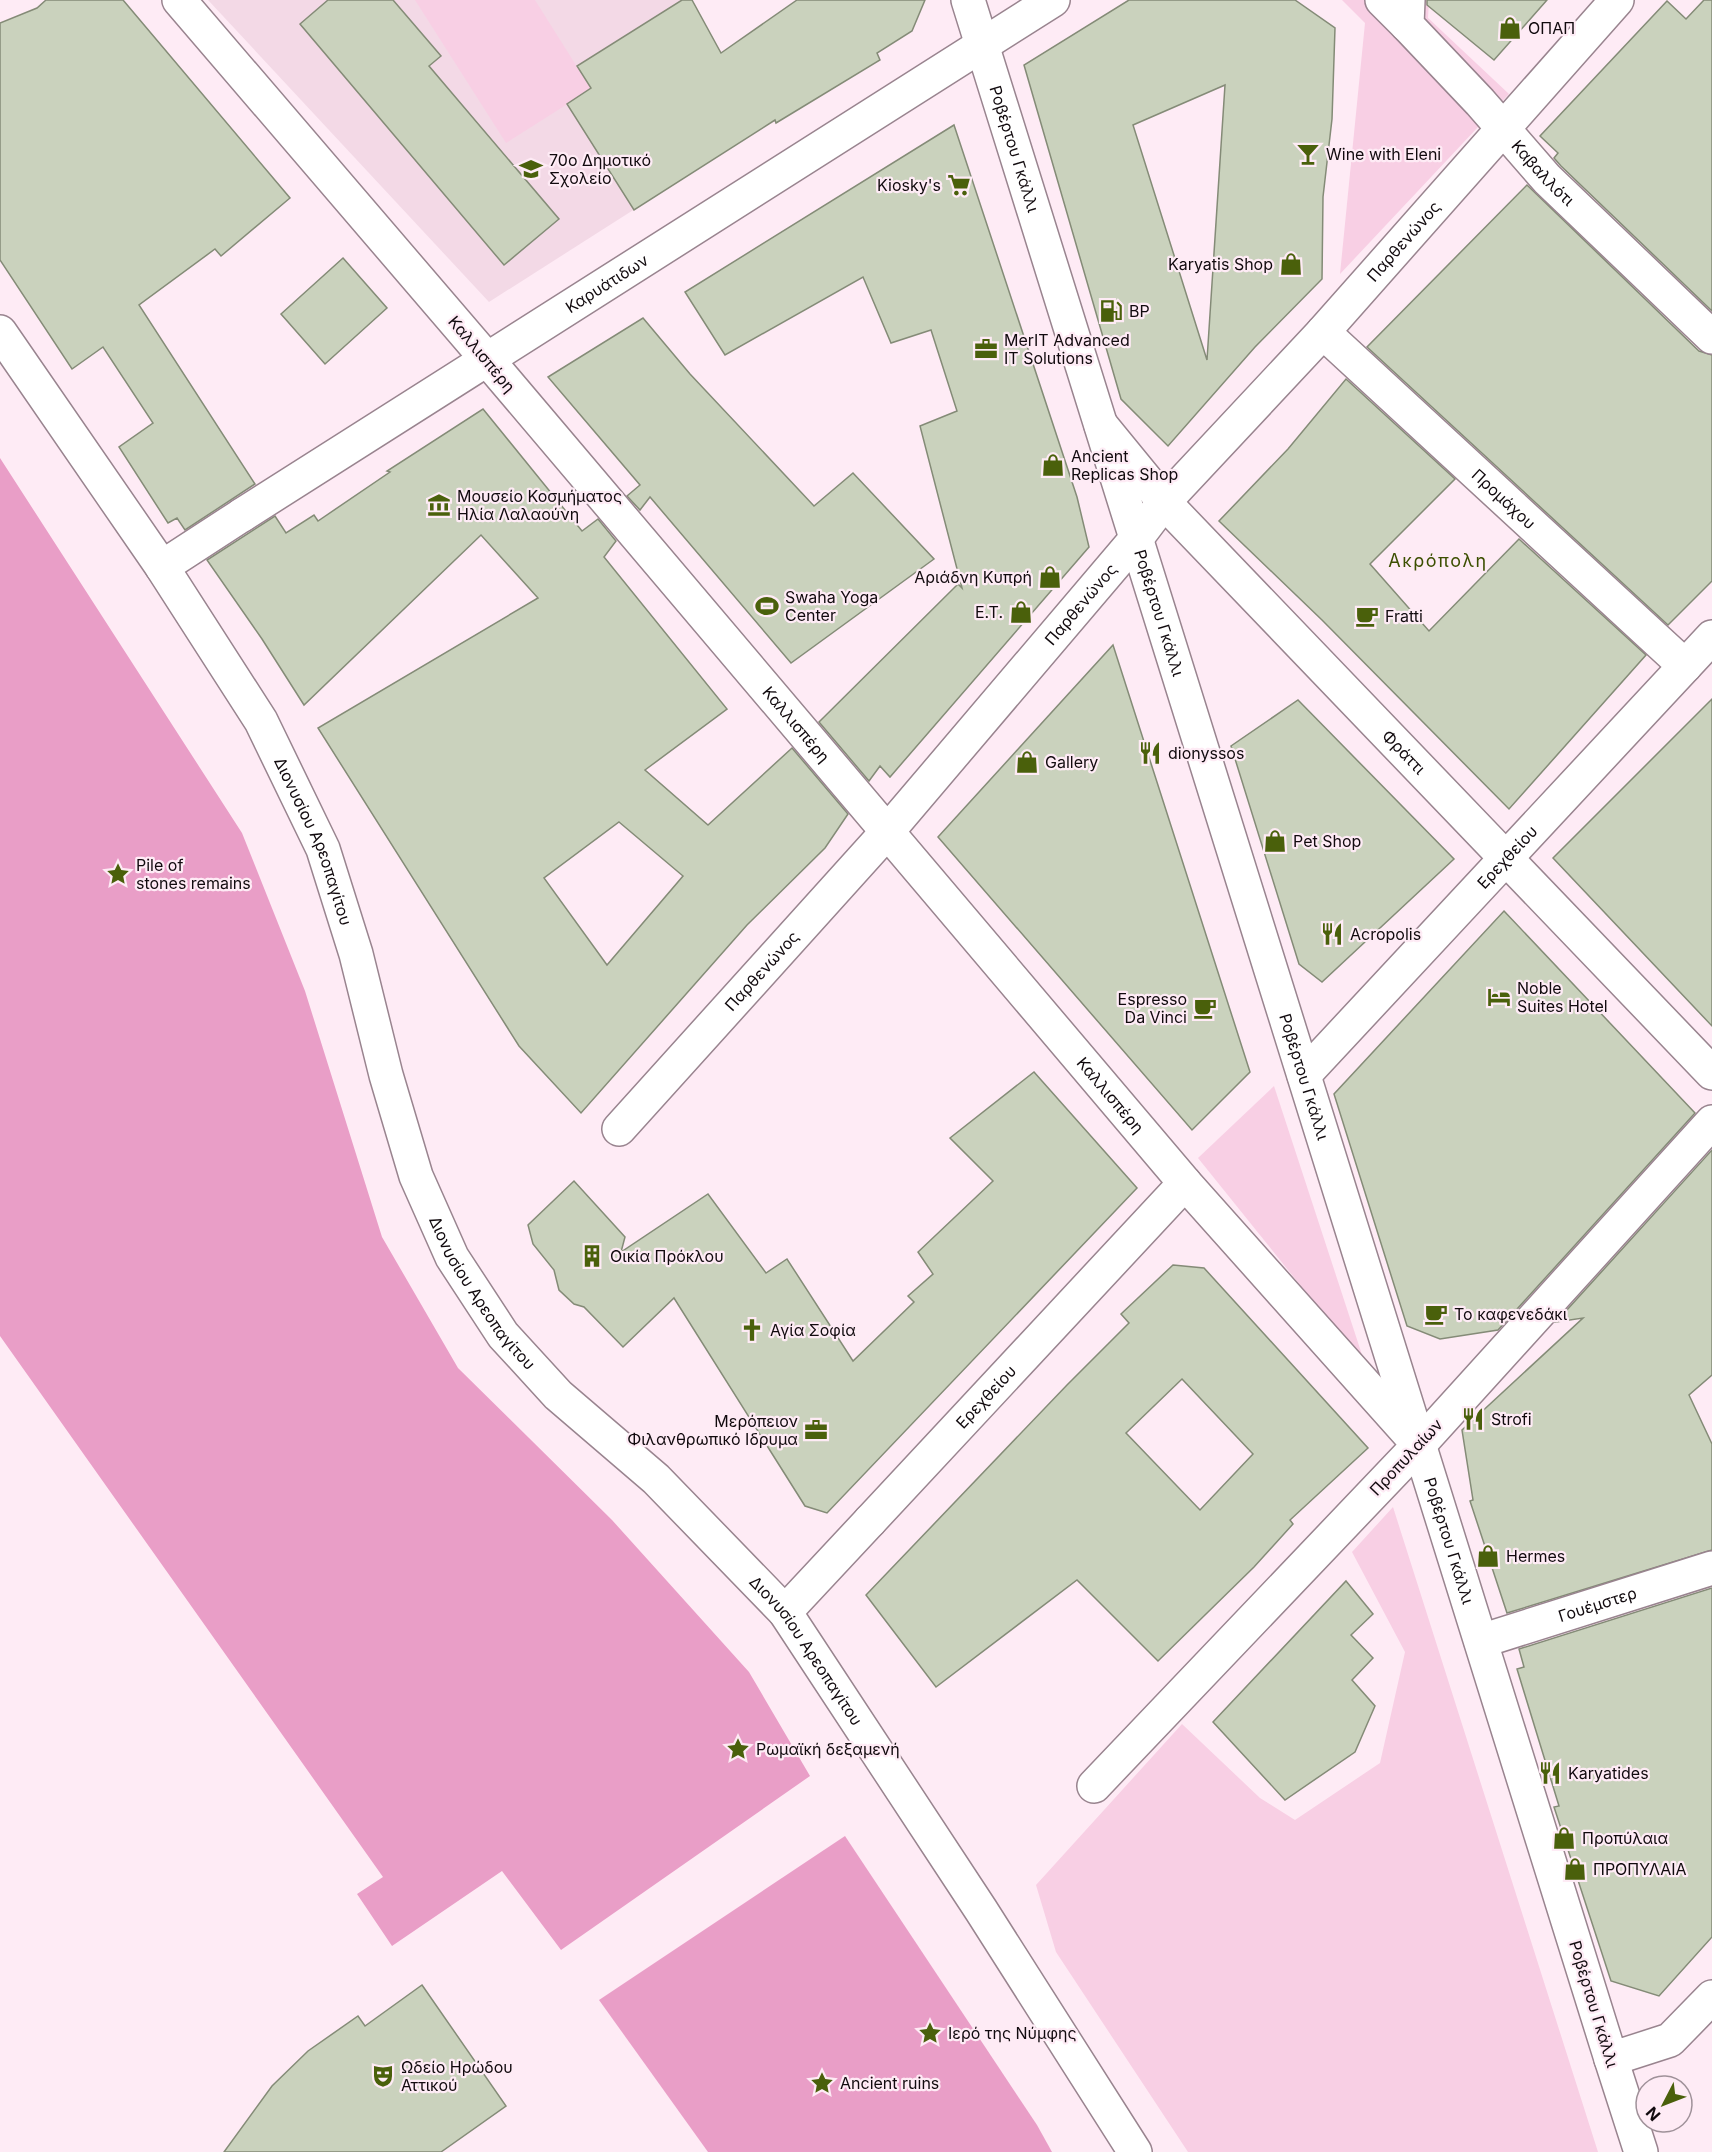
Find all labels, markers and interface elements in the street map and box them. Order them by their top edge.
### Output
shop icon: ΟΠΑΠ [1497,15,1523,41]
place label: ΟΠΑΠ [1528,18,1575,38]
street label: Ροβέρτου Γκάλλι [985,83,1044,215]
street label: Καβαλλότι [1508,136,1579,210]
bar icon: Wine with Eleni [1295,141,1321,167]
place label: Wine with Eleni [1326,144,1441,164]
place label: 70ο Δημοτικό Σχολείο [549,150,651,188]
school or university icon: 70ο Δημοτικό Σχολείο [518,156,544,182]
supermarket icon: Kiosky's [946,172,972,198]
place label: Kiosky's [877,175,941,195]
street label: Παρθενώνος [1362,197,1444,286]
street label: Καρυάτιδων [562,250,652,317]
shop icon: Karyatis Shop [1278,251,1304,277]
place label: Karyatis Shop [1168,254,1273,274]
fuel station icon: BP [1098,298,1124,324]
place label: BP [1129,301,1150,321]
street label: Καλλισπέρη [444,312,520,396]
place label: MerIT Advanced IT Solutions [1004,330,1130,368]
office icon: MerIT Advanced IT Solutions [973,336,999,362]
place label: Ancient Replicas Shop [1071,446,1178,484]
shop icon: Ancient Replicas Shop [1040,452,1066,478]
street label: Προμάχου [1468,465,1540,533]
place label: Μουσείο Κοσμήματος Ηλία Λαλαούνη [457,486,622,524]
museum icon: Μουσείο Κοσμήματος Ηλία Λαλαούνη [426,492,452,518]
street label: Ροβέρτου Γκάλλι [1130,547,1189,679]
district label: Ακρόπολη [1388,550,1488,571]
street label: Παρθενώνος [1040,559,1121,649]
shop icon: Αριάδνη Κυπρή [1037,564,1063,590]
place label: Αριάδνη Κυπρή [914,567,1032,587]
place label: Swaha Yoga Center [785,587,878,625]
sports icon: Swaha Yoga Center [754,593,780,619]
shop icon: E.T. [1008,599,1034,625]
place label: E.T. [975,602,1003,622]
cafe icon: Fratti [1354,603,1380,629]
place label: Fratti [1385,606,1423,626]
street label: Καλλισπέρη [758,682,834,766]
street label: Φράττι [1378,726,1430,779]
restaurant icon: dionyssos [1137,740,1163,766]
place label: dionyssos [1168,743,1244,763]
shop icon: Gallery [1014,749,1040,775]
place label: Gallery [1045,752,1098,772]
street label: Διονυσίου Αρεοπαγίτου [270,754,356,928]
street label: Ερεχθείου [1473,821,1541,893]
shop icon: Pet Shop [1262,828,1288,854]
place label: Pet Shop [1293,831,1361,851]
place label: Pile of stones remains [136,855,251,893]
place icon: Pile of stones remains [105,861,131,887]
restaurant icon: Acropolis [1319,921,1345,947]
place label: Acropolis [1350,924,1421,944]
street label: Παρθενώνος [720,927,803,1015]
place label: Noble Suites Hotel [1517,978,1608,1016]
hotel icon: Noble Suites Hotel [1486,984,1512,1010]
place label: Espresso Da Vinci [1118,989,1187,1027]
cafe icon: Espresso Da Vinci [1192,995,1218,1021]
street label: Ροβέρτου Γκάλλι [1275,1011,1334,1143]
street label: Καλλισπέρη [1073,1053,1148,1137]
street label: Διονυσίου Αρεοπαγίτου [425,1213,540,1374]
building icon: Οικία Πρόκλου [579,1243,605,1269]
place label: Οικία Πρόκλου [610,1246,724,1266]
cafe icon: Το καφενεδάκι [1423,1301,1449,1327]
place label: Το καφενεδάκι [1454,1304,1568,1324]
church icon: Αγία Σοφία [739,1317,765,1343]
place label: Αγία Σοφία [770,1320,856,1340]
street label: Ερεχθείου [952,1361,1020,1432]
restaurant icon: Strofi [1460,1406,1486,1432]
place label: Strofi [1491,1409,1532,1429]
place label: Μερόπειον Φιλανθρωπικό Ιδρυμα [627,1411,798,1449]
street label: Προπυλαίων [1365,1414,1447,1500]
office icon: Μερόπειον Φιλανθρωπικό Ιδρυμα [803,1417,829,1443]
street label: Ροβέρτου Γκάλλι [1420,1475,1478,1607]
shop icon: Hermes [1475,1543,1501,1569]
place label: Hermes [1506,1546,1565,1566]
street label: Διονυσίου Αρεοπαγίτου [745,1572,867,1729]
street label: Γουέμστερ [1556,1582,1639,1626]
place icon: Ρωμαϊκή δεξαμενή [725,1736,751,1762]
place label: Ρωμαϊκή δεξαμενή [756,1739,900,1759]
restaurant icon: Karyatides [1537,1760,1563,1786]
place label: Karyatides [1568,1763,1649,1783]
shop icon: Προπύλαια [1551,1825,1577,1851]
place label: Προπύλαια [1582,1828,1668,1848]
shop icon: ΠΡΟΠΥΛΑΙΑ [1562,1856,1588,1882]
place label: ΠΡΟΠΥΛΑΙΑ [1593,1859,1687,1879]
street label: Ροβέρτου Γκάλλι [1565,1938,1623,2070]
place icon: Ιερό της Νύμφης [917,2020,943,2046]
place label: Ιερό της Νύμφης [948,2023,1077,2043]
place label: Ωδείο Ηρώδου Αττικού [401,2057,513,2095]
theatre icon: Ωδείο Ηρώδου Αττικού [370,2063,396,2089]
place icon: Ancient ruins [809,2070,835,2096]
place label: Ancient ruins [840,2073,939,2093]
north arrow [1634,2074,1694,2134]
text: N [1641,2103,1664,2125]

